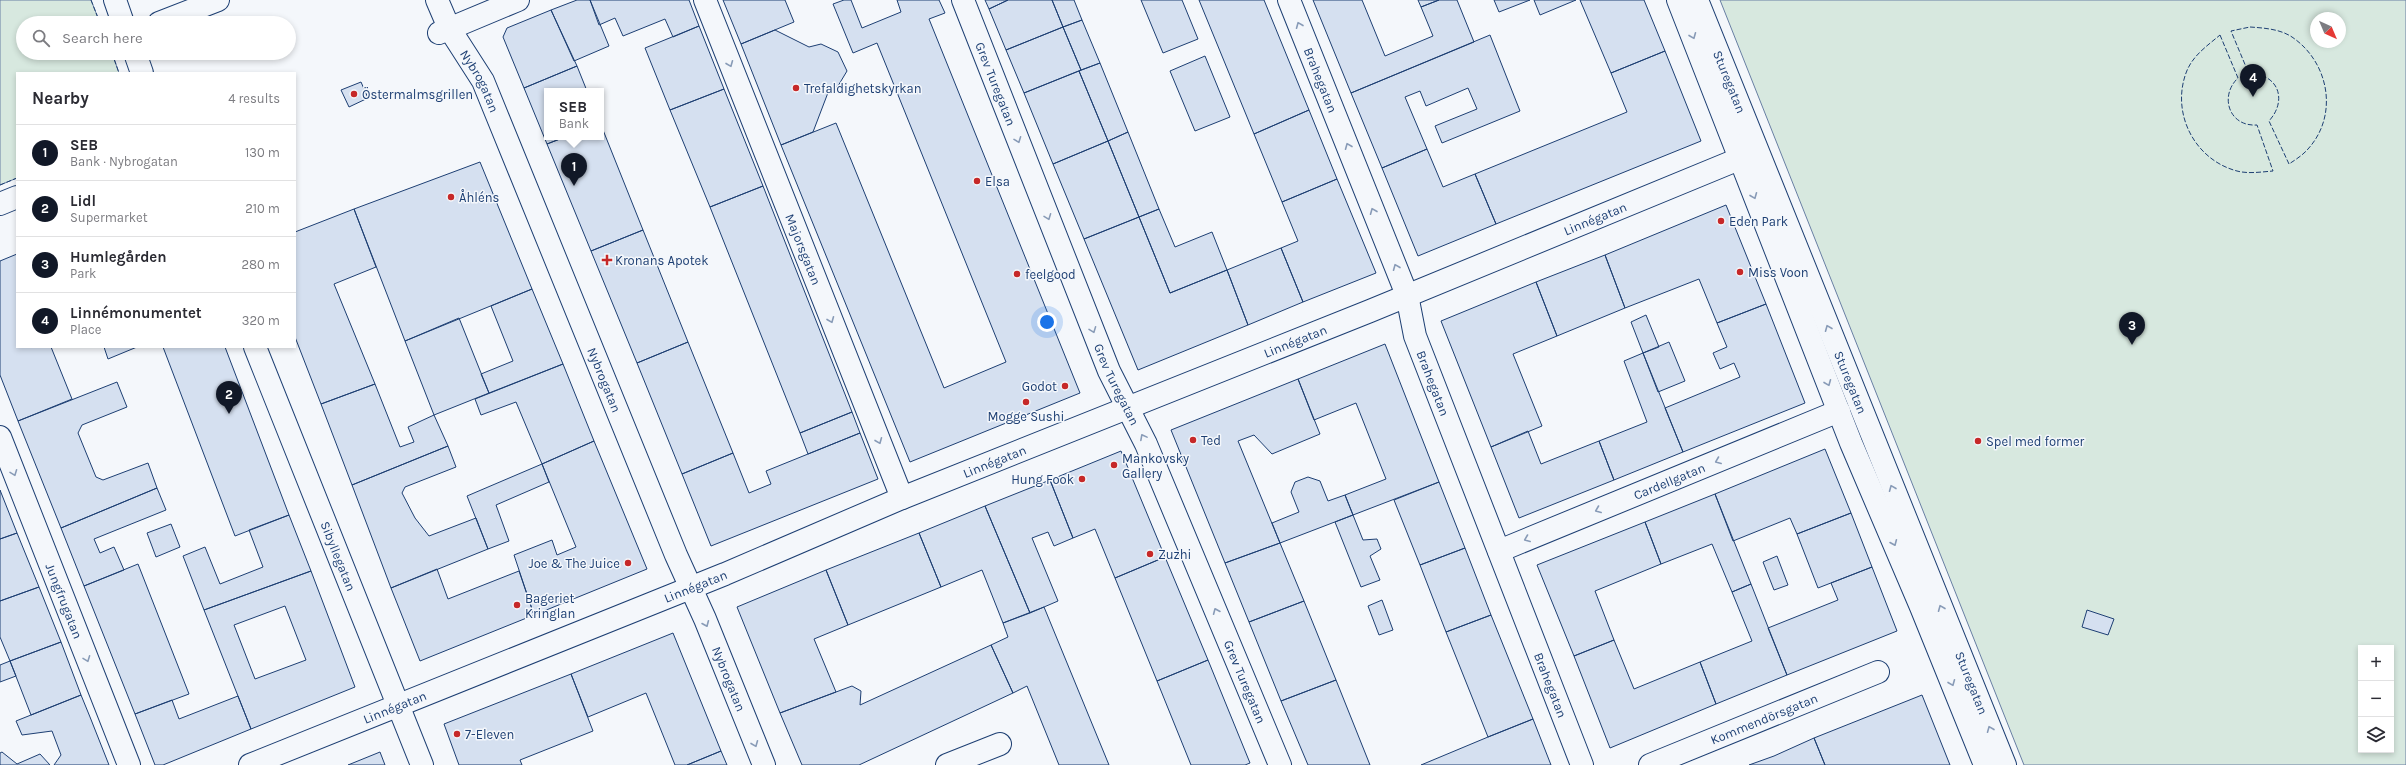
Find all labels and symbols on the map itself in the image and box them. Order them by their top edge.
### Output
north arrow [2310,12,2346,48]
one-way arrow [1296,22,1304,29]
one-way arrow [1688,33,1696,40]
street label: Grev Turegatan [972,40,1019,128]
street label: Brahegatan [1301,45,1340,115]
street label: Nybrogatan [457,47,502,115]
street label: Sturegatan [1710,48,1749,115]
one-way arrow [725,60,733,67]
pin: 4 [2240,64,2266,97]
place label: Trefaldighetskyrkan [804,81,922,96]
marker: Trefaldighetskyrkan [791,83,801,93]
place label: Östermalmsgrillen [362,86,473,102]
marker: Östermalmsgrillen [349,89,359,99]
one-way arrow [1013,135,1021,143]
one-way arrow [1344,143,1352,150]
pin: 1 [561,153,587,186]
place label: Elsa [985,174,1010,189]
marker: Elsa [972,176,982,186]
place label: Åhléns [459,189,499,205]
marker: Åhléns [446,192,456,202]
one-way arrow [1749,192,1757,199]
street label: Linnégatan [1562,199,1629,238]
one-way arrow [1370,207,1378,214]
street label: Majorsgatan [782,212,824,287]
one-way arrow [1044,214,1052,221]
place label: Eden Park [1729,214,1788,229]
marker: Eden Park [1716,216,1726,226]
place label: Kronans Apotek [615,253,709,268]
marker: Kronans Apotek [602,255,612,265]
one-way arrow [1393,264,1401,272]
place label: Miss Voon [1748,265,1809,280]
place label: feelgood [1025,267,1076,282]
marker: Miss Voon [1735,267,1745,277]
marker: feelgood [1012,269,1022,279]
your location [1037,312,1057,332]
pin: 3 [2119,312,2145,345]
one-way arrow [826,316,834,323]
street label: Linnégatan [1262,322,1329,361]
one-way arrow [1825,325,1833,333]
one-way arrow [1088,327,1096,334]
street label: Grev Turegatan [1091,341,1142,428]
street label: Nybrogatan [584,345,624,415]
street label: Brahegatan [1413,348,1452,418]
street label: Sturegatan [1831,349,1870,416]
place label: Godot [1022,379,1057,394]
one-way arrow [1823,379,1831,386]
pin: 2 [216,381,242,414]
marker: Godot [1060,381,1070,391]
marker: Mogge Sushi [1021,397,1031,407]
place label: Mogge Sushi [988,409,1064,424]
one-way arrow [1140,433,1147,441]
place label: Ted [1201,433,1221,448]
place label: Spel med former [1986,434,2085,449]
marker: Ted [1188,435,1198,445]
marker: Spel med former [1973,436,1983,446]
one-way arrow [874,437,882,444]
street label: Linnégatan [961,442,1028,481]
place label: Mankovsky Gallery [1122,451,1189,481]
one-way arrow [1715,456,1723,464]
marker: Mankovsky Gallery [1109,460,1119,470]
street label: Cardellgatan [1631,460,1707,503]
one-way arrow [10,470,18,477]
place label: Hung Fook [1011,472,1074,487]
marker: Hung Fook [1077,474,1087,484]
one-way arrow [1889,484,1897,491]
one-way arrow [1594,505,1602,513]
street label: Sibyllegatan [317,519,359,593]
one-way arrow [1523,534,1531,542]
one-way arrow [1889,538,1897,546]
place label: Zuzhi [1158,547,1191,562]
marker: Zuzhi [1145,549,1155,559]
place label: Joe & The Juice [528,556,620,571]
marker: Joe & The Juice [623,558,633,568]
street label: Jungfrugatan [42,561,86,641]
street label: Linnégatan [662,567,729,606]
place label: Bageriet Kringlan [525,591,575,621]
marker: Bageriet Kringlan [512,600,522,610]
one-way arrow [1938,605,1946,612]
one-way arrow [1212,607,1220,614]
one-way arrow [702,620,710,627]
street label: Grev Turegatan [1221,638,1269,726]
street label: Nybrogatan [709,644,749,714]
street label: Sturegatan [1952,649,1991,717]
street label: Brahegatan [1531,650,1570,720]
one-way arrow [83,656,91,663]
one-way arrow [1947,679,1955,686]
street label: Linnégatan [361,688,429,727]
street label: Kommendörsgatan [1708,690,1820,748]
one-way arrow [1987,725,1995,732]
place label: 7-Eleven [465,727,514,742]
marker: 7-Eleven [452,729,462,739]
one-way arrow [751,741,759,748]

